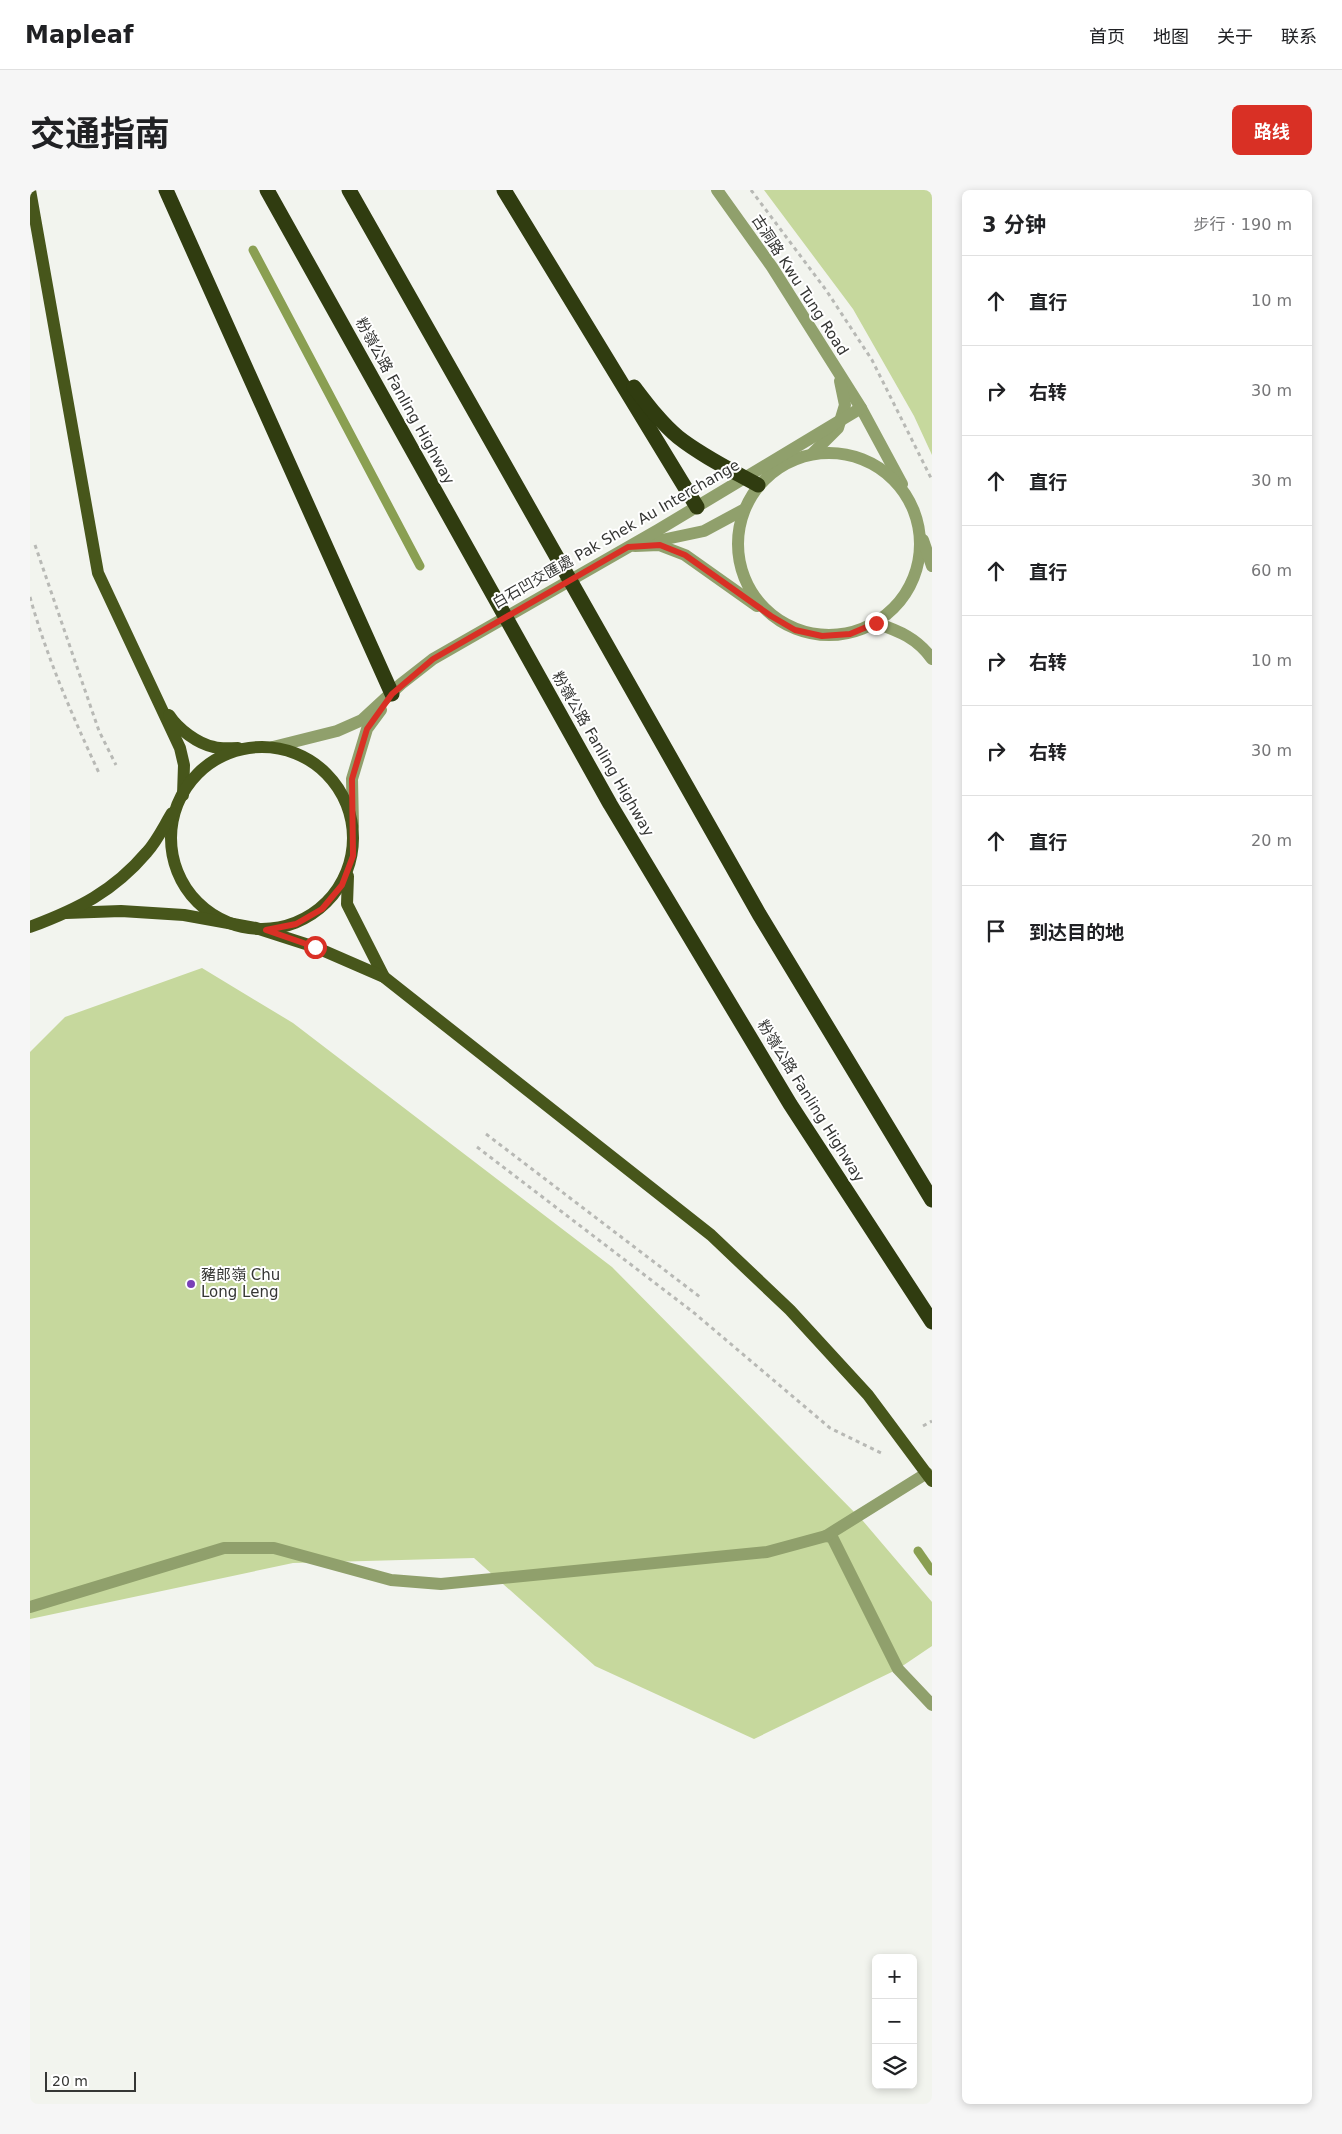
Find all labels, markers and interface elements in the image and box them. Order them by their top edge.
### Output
text: Mapleaf [25,21,133,49]
text: 首页 [1089,26,1125,47]
text: 地图 [1153,26,1189,47]
text: 关于 [1217,26,1253,47]
text: 联系 [1281,26,1317,47]
button: 路线 [1232,105,1312,155]
text: 交通指南 [30,114,170,154]
street label: 古洞路 Kwu Tung Road [748,211,852,359]
text: 3 分钟 [982,213,1046,237]
text: 步行 · 190 m [1194,215,1292,234]
icon: ahead [982,287,1010,315]
text: 直行 [1029,291,1067,313]
text: 10 m [1251,291,1292,310]
street label: 粉嶺公路 Fanling Highway [352,315,458,488]
icon: right [982,377,1010,405]
text: 右转 [1029,381,1067,403]
text: 30 m [1251,381,1292,400]
street label: 白石凹交匯處 Pak Shek Au Interchange [489,456,743,612]
icon: ahead [982,467,1010,495]
text: 直行 [1029,471,1067,493]
text: 30 m [1251,471,1292,490]
icon: ahead [982,557,1010,585]
text: 直行 [1029,561,1067,583]
text: 60 m [1251,561,1292,580]
route end [865,612,888,635]
icon: right [982,647,1010,675]
text: 右转 [1029,651,1067,673]
text: 10 m [1251,651,1292,670]
street label: 粉嶺公路 Fanling Highway [548,668,658,840]
icon: right [982,737,1010,765]
text: 右转 [1029,741,1067,763]
text: 30 m [1251,741,1292,760]
icon: ahead [982,827,1010,855]
text: 直行 [1029,831,1067,853]
text: 20 m [1251,831,1292,850]
icon: arrive [982,917,1010,945]
text: 到达目的地 [1029,921,1124,943]
route start [304,936,327,959]
street label: 粉嶺公路 Fanling Highway [754,1017,868,1185]
place label: 豬郎嶺 Chu Long Leng [201,1266,280,1301]
marker: 豬郎嶺 Chu Long Leng [185,1278,197,1290]
map controls [872,1954,917,2089]
button: + [872,1954,917,1999]
button: − [872,1999,917,2044]
button: layers [872,2044,917,2089]
scale bar [45,2069,136,2092]
text: 20 m [52,2073,88,2089]

